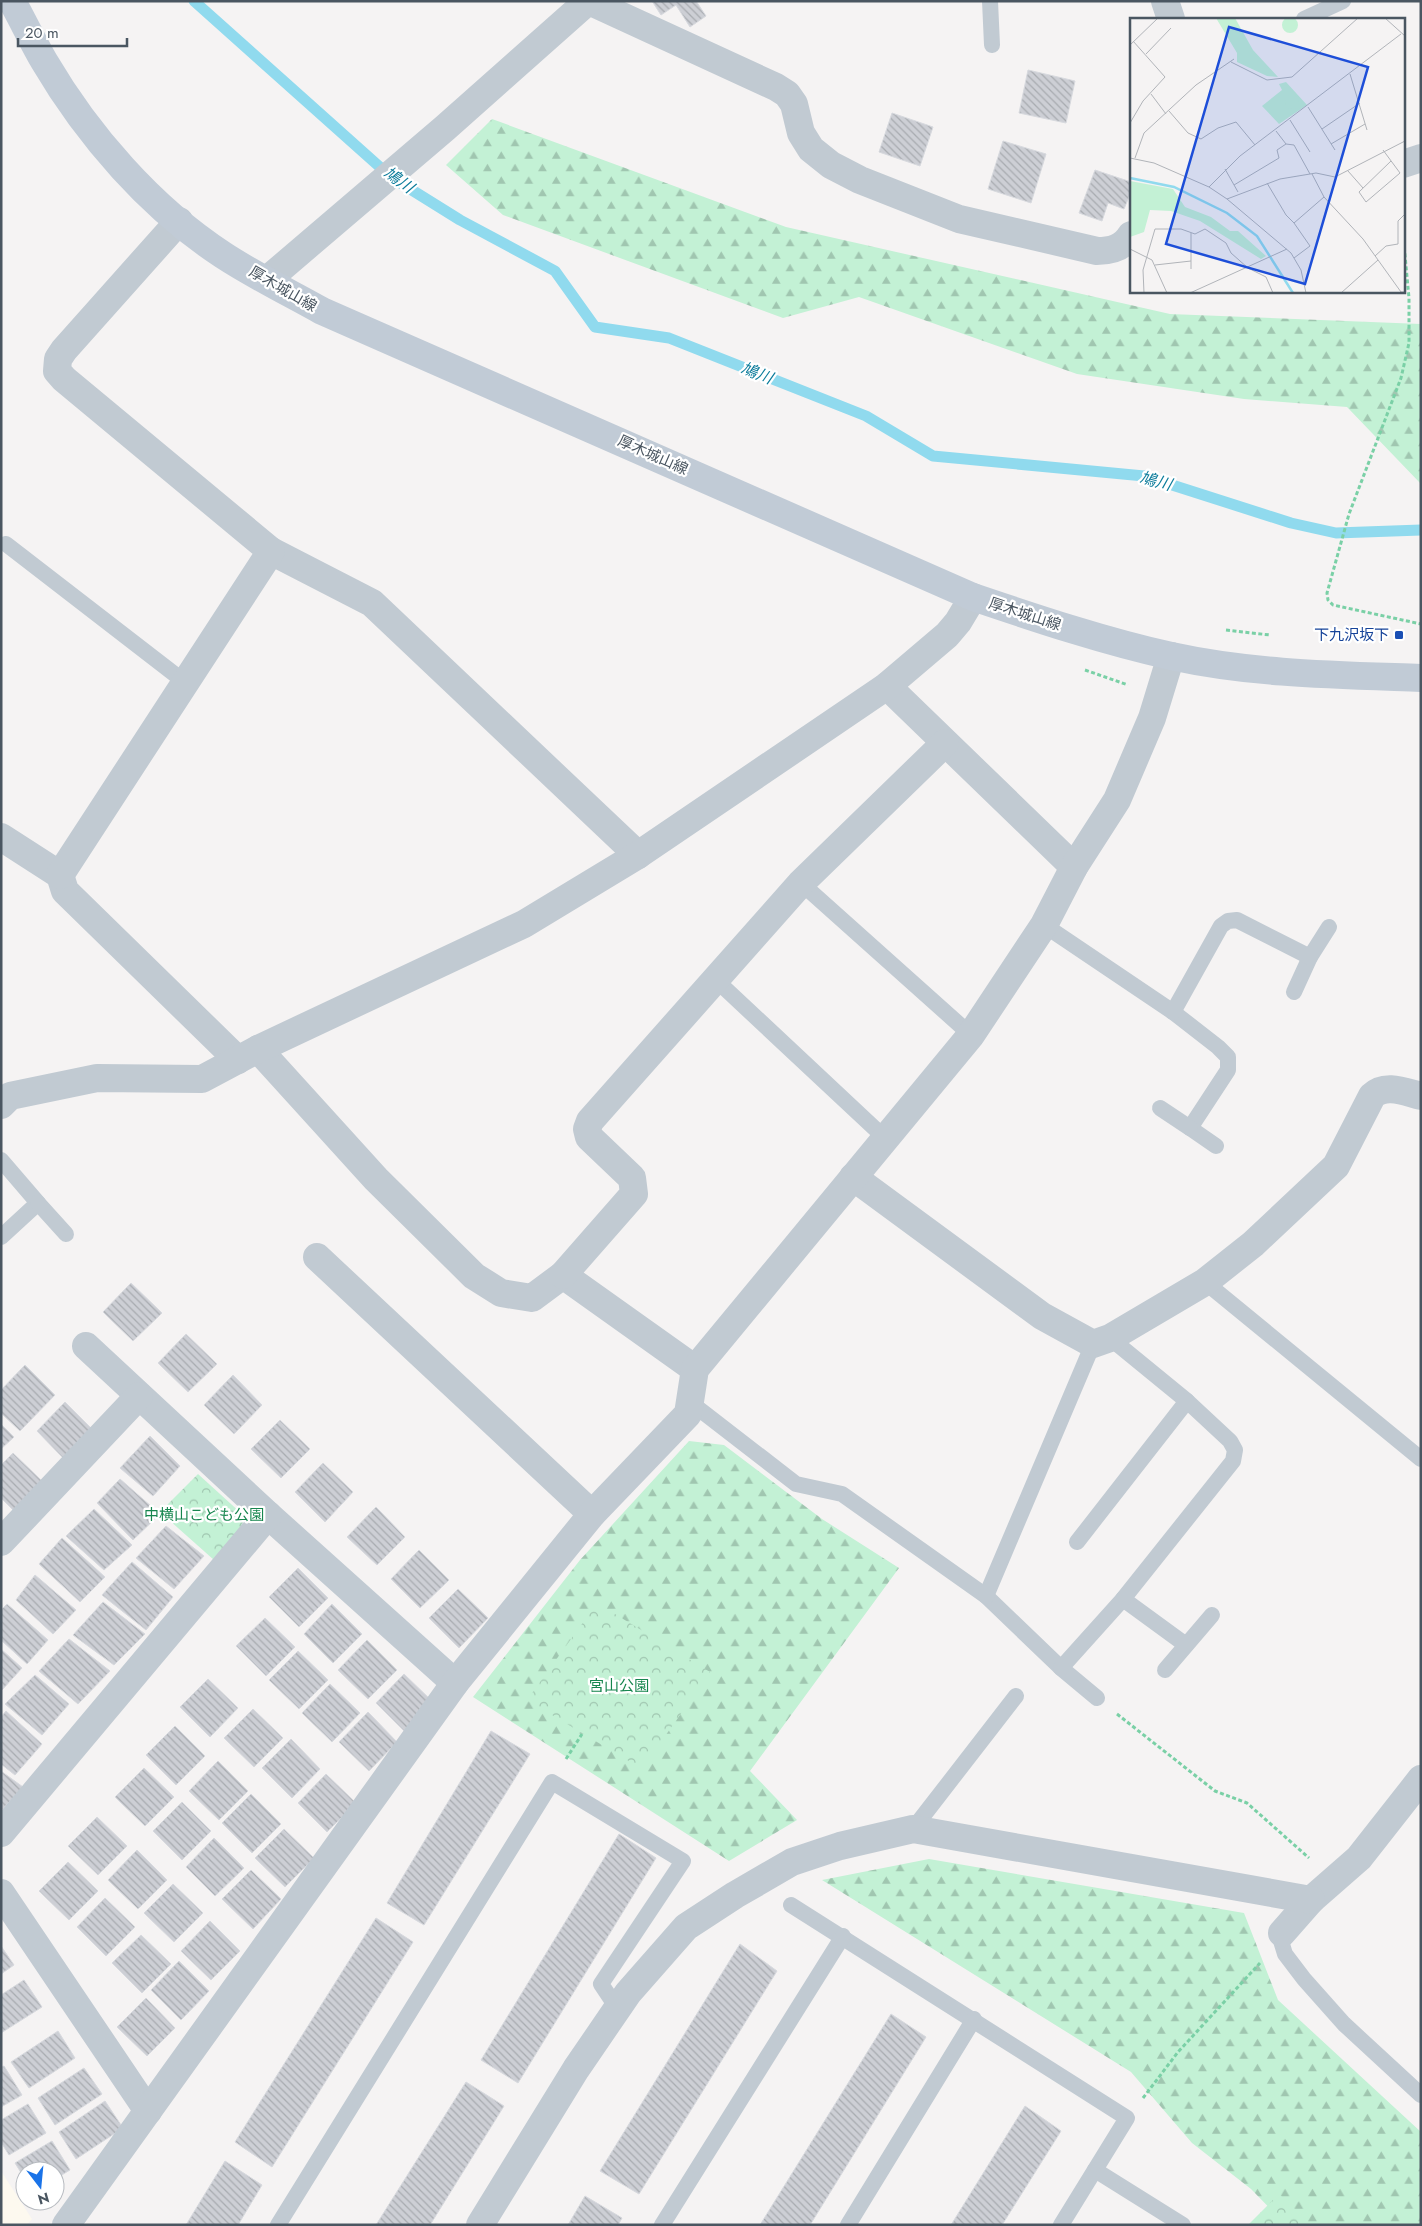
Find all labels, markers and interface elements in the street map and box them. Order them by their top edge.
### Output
scale bar [18,15,126,47]
inset map [1130,18,1404,292]
text: 20 m [25,22,59,44]
water label: 鳩川 [379,161,420,200]
street label: 厚木城山線 [245,261,321,317]
water label: 鳩川 [738,357,778,390]
street label: 厚木城山線 [614,430,692,480]
water label: 鳩川 [1138,466,1176,497]
street label: 厚木城山線 [986,592,1064,636]
place label: 下九沢坂下 [1314,624,1389,646]
marker: 下九沢坂下 [1393,629,1405,641]
park label: 中横山こども公園 [144,1504,264,1526]
park label: 宮山公園 [589,1675,649,1697]
north arrow [15,2161,65,2211]
text: N [35,2187,52,2210]

